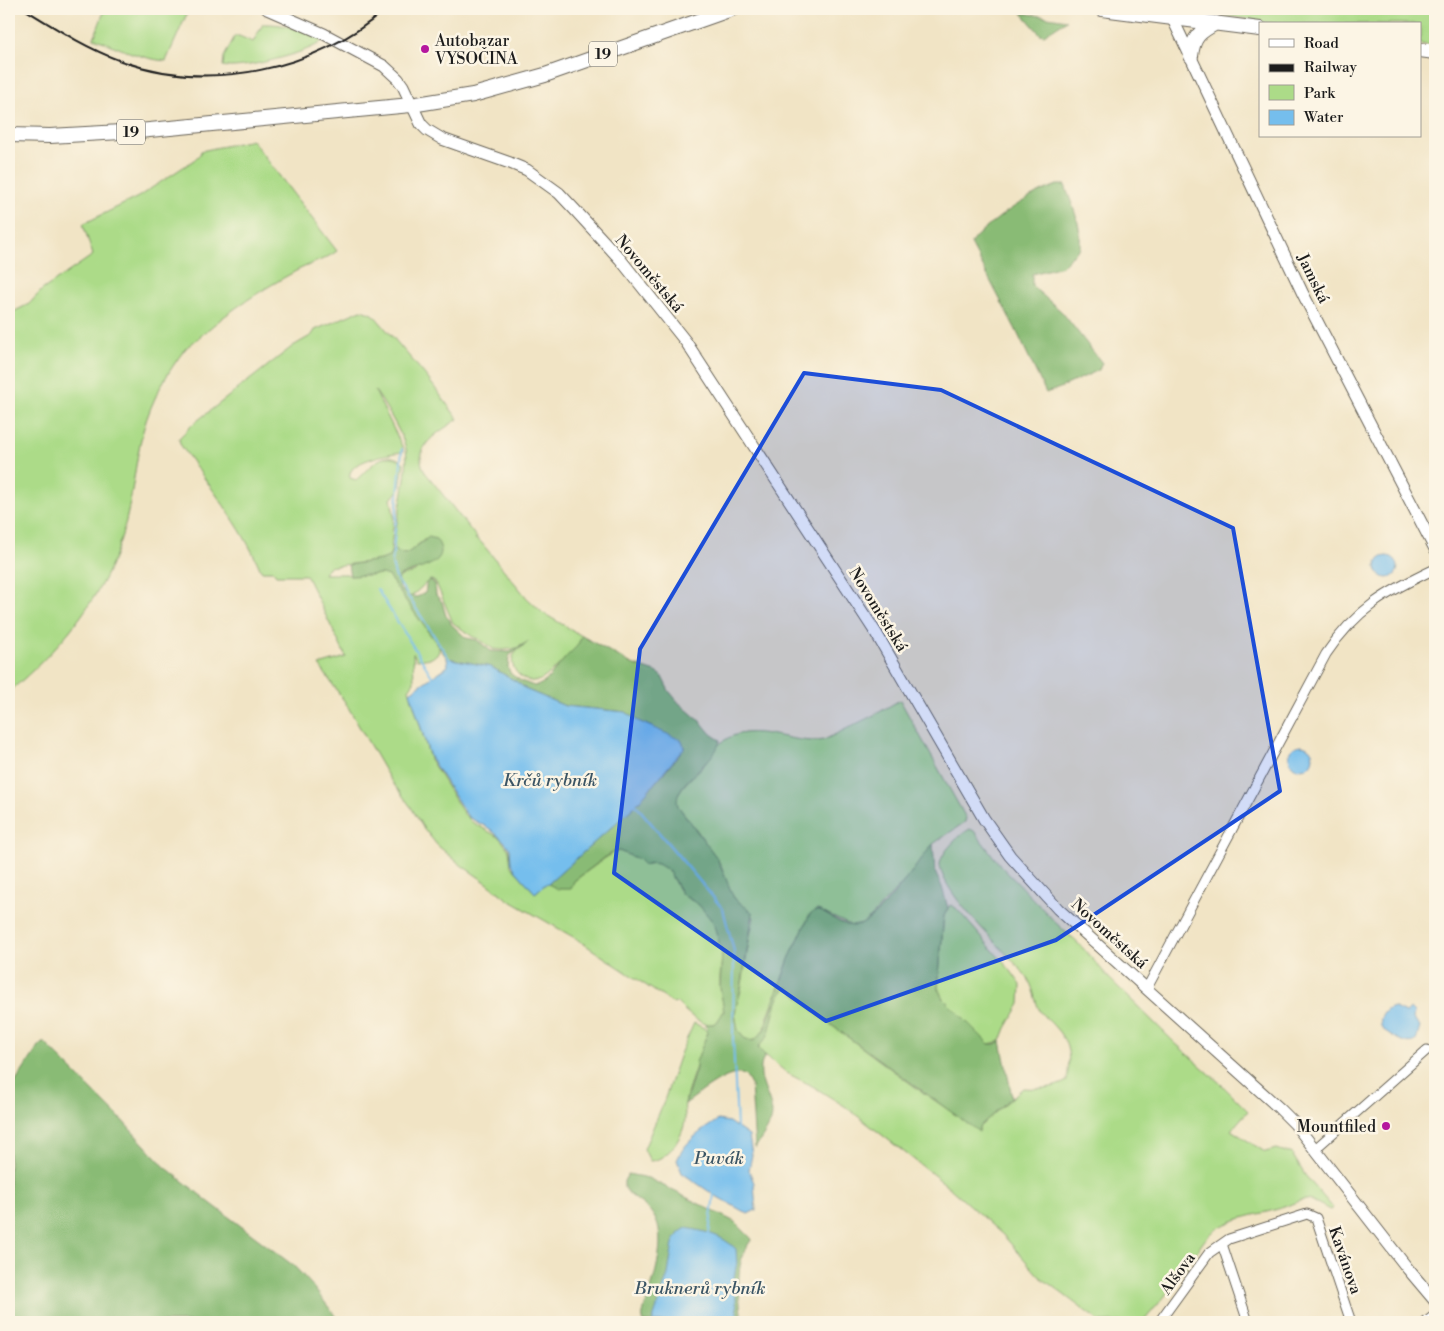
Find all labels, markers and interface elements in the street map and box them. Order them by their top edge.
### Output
legend [1259,22,1422,138]
place label: Autobazar VYSOČINA [434,31,519,69]
text: Road [1304,34,1339,53]
road number: 19 [589,42,617,66]
marker: Autobazar VYSOČINA [419,43,431,55]
text: Railway [1304,58,1358,77]
text: Park [1304,84,1336,103]
text: Water [1303,108,1344,127]
road number: 19 [117,120,145,144]
street label: Novoměstská [611,231,688,317]
street label: Jamská [1292,249,1334,307]
street label: Novoměstská [844,564,912,656]
water label: Krčů rybník [503,769,597,792]
street label: Novoměstská [1067,894,1152,974]
place label: Mountfiled [1297,1117,1376,1137]
marker: Mountfiled [1380,1120,1392,1132]
water label: Puvák [693,1147,744,1170]
street label: Kavánova [1324,1224,1366,1298]
street label: Alšova [1155,1248,1200,1299]
water label: Bruknerů rybník [633,1277,766,1300]

